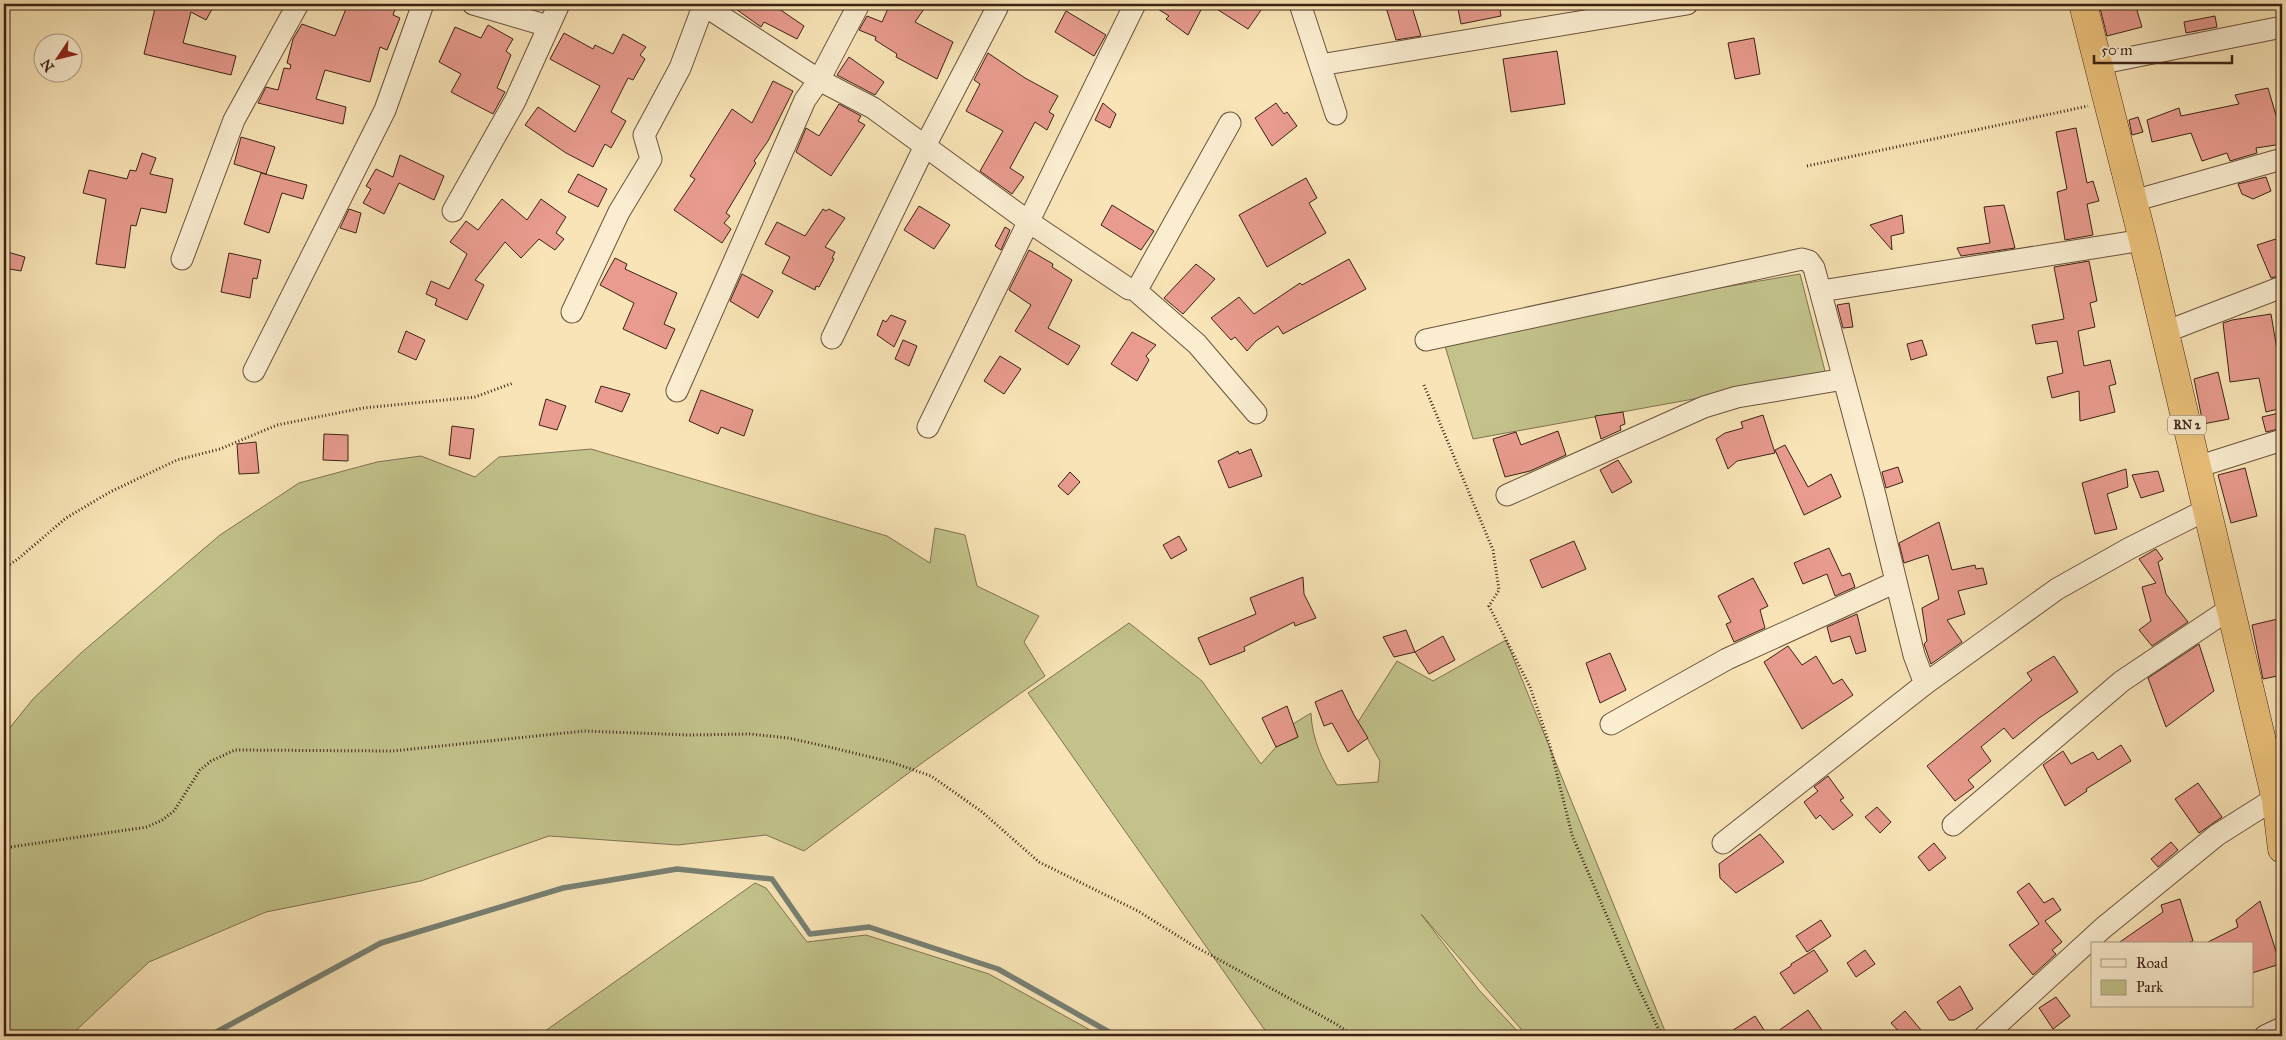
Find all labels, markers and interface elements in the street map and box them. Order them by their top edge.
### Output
north arrow [32,32,82,82]
scale bar [2094,32,2231,64]
text: 50 m [2101,41,2133,59]
text: N [37,55,58,75]
road number: RN 2 [2168,416,2206,434]
legend [2091,942,2254,1008]
text: Road [2136,954,2168,972]
text: Park [2136,978,2163,996]

